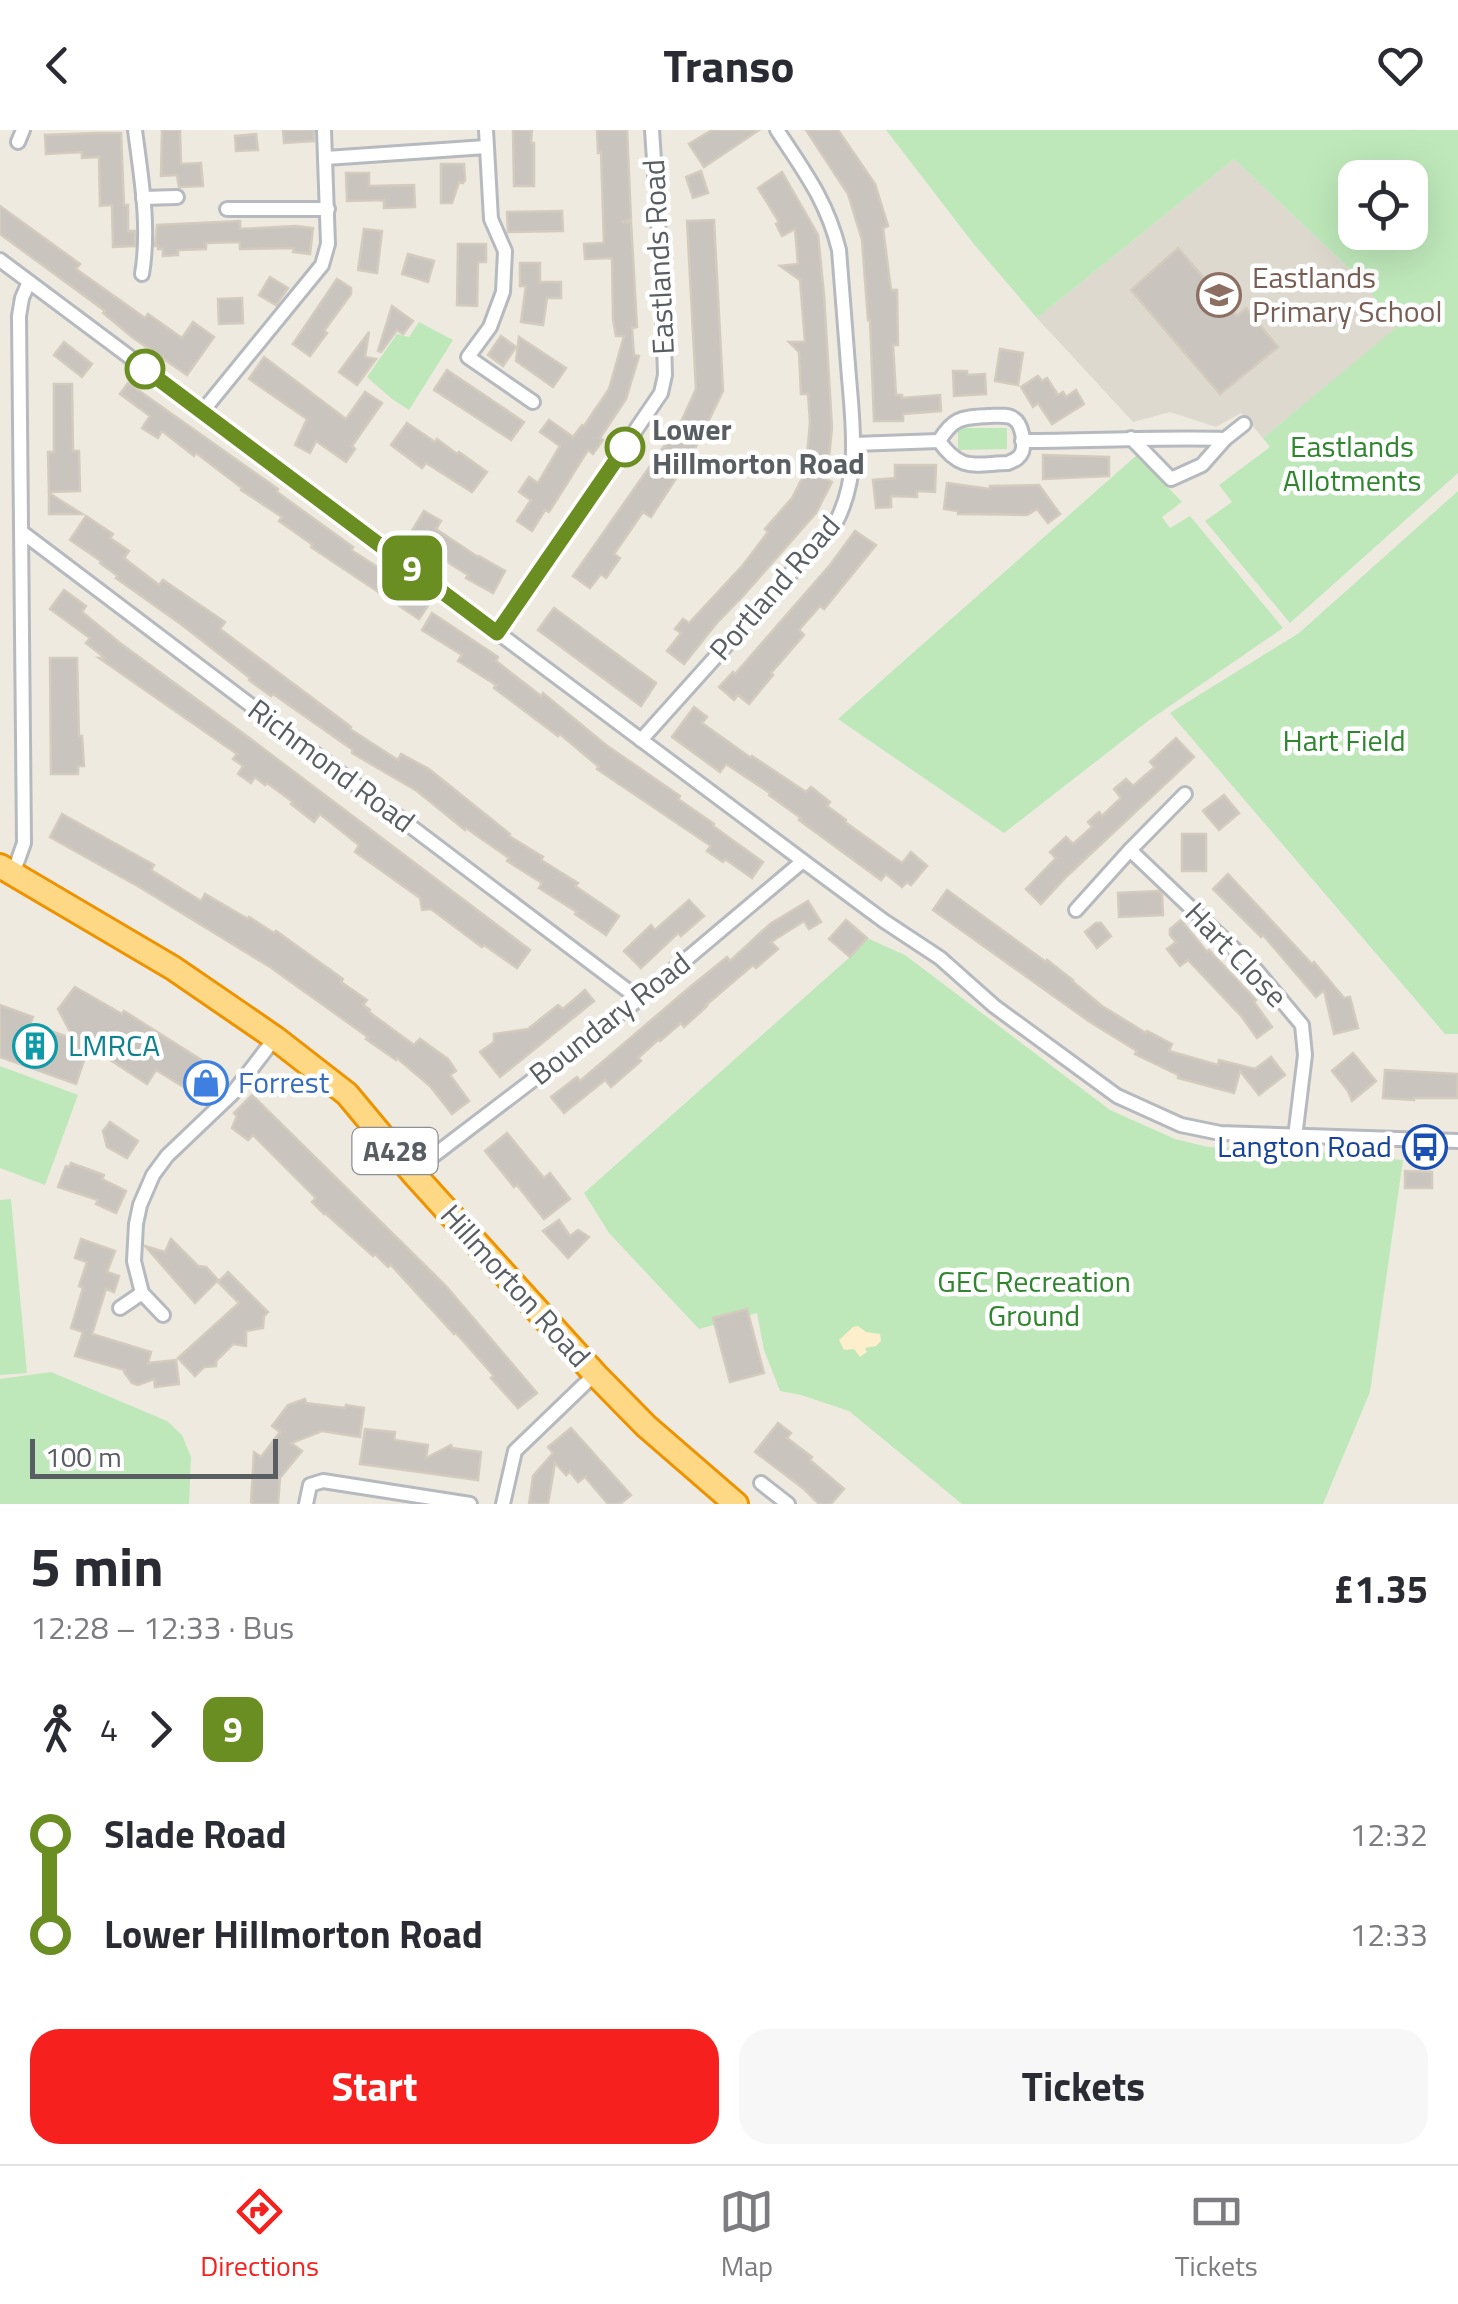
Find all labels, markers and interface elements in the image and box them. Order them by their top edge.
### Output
text: Transo [663,31,795,99]
icon: back [30,38,85,93]
icon: heart [1373,38,1428,93]
street label: Eastlands Road [630,158,686,356]
map controls [1338,160,1428,250]
button: locate [1338,160,1428,250]
place label: Eastlands Primary School [1252,254,1442,334]
school or university icon: Eastlands Primary School [1196,272,1242,318]
unlabelled marker [126,350,164,388]
place label: Lower Hillmorton Road [652,406,865,486]
park label: Eastlands Allotments [1283,423,1421,503]
marker: Lower Hillmorton Road [606,428,644,466]
street label: Portland Road [698,504,851,670]
line badge: 9 [380,536,444,600]
text: 9 [402,541,422,595]
street label: Richmond Road [238,687,425,843]
park label: Hart Field [1282,717,1406,763]
street label: Hart Close [1175,891,1299,1017]
street label: Boundary Road [519,940,700,1096]
place label: LMRCA [68,1022,160,1068]
building icon: LMRCA [12,1023,58,1069]
place label: Forrest [238,1059,330,1105]
shop icon: Forrest [183,1060,229,1106]
place label: Langton Road [1217,1123,1392,1169]
bus stop icon: Langton Road [1402,1124,1448,1170]
road number: A428 [352,1128,438,1174]
street label: Hillmorton Road [430,1193,602,1377]
park label: GEC Recreation Ground [937,1258,1131,1338]
scale bar [30,1434,278,1478]
text: 100 m [45,1435,122,1478]
text: 5 min [30,1524,164,1607]
text: £1.35 [1333,1560,1428,1618]
text: 12:28 – 12:33 · Bus [30,1603,294,1651]
icon: walk [30,1702,85,1757]
icon: forward [133,1702,188,1757]
text: 9 [223,1702,243,1756]
text: 4 [100,1705,118,1753]
text: Slade Road [104,1805,287,1863]
text: 12:32 [1349,1810,1428,1858]
text: Lower Hillmorton Road [104,1905,483,1963]
text: 12:33 [1349,1910,1428,1958]
button: Start [30,2029,719,2144]
button: Tickets [739,2029,1428,2144]
tab: Directions [200,2184,319,2287]
tab: Map [719,2184,774,2287]
tab: Tickets [1175,2184,1258,2287]

